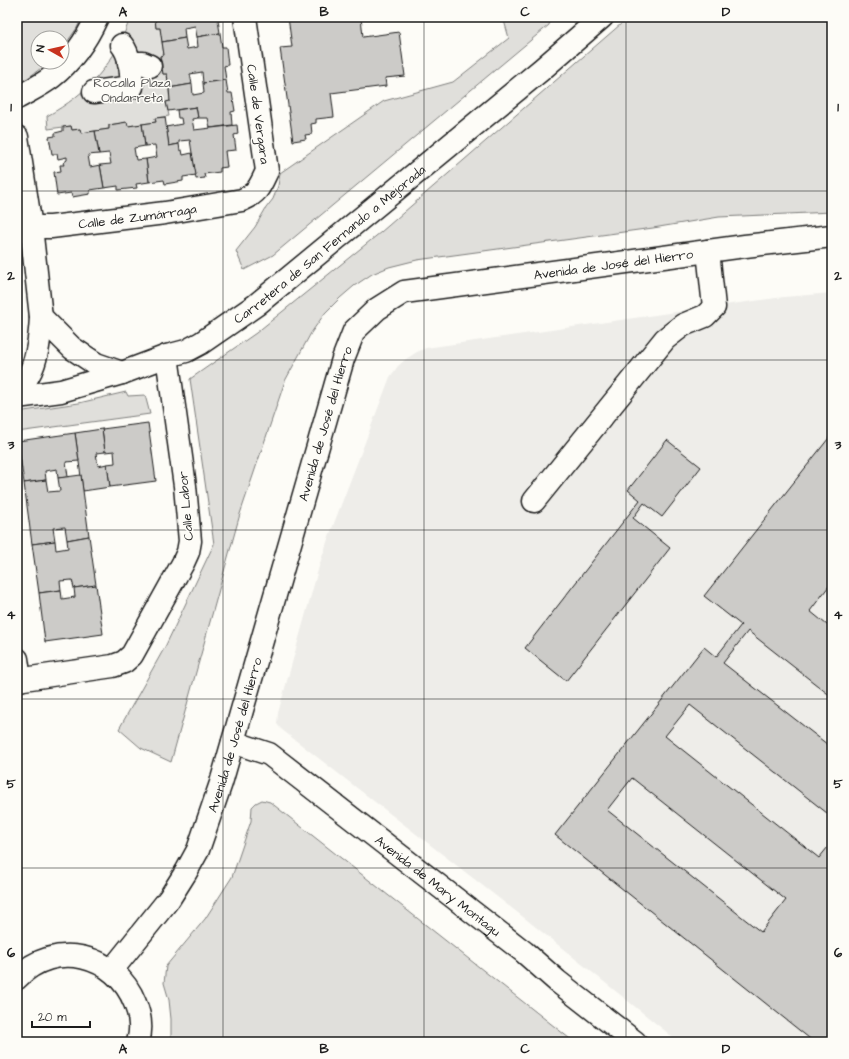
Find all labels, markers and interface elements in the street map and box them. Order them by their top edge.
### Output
text: A [119,3,128,21]
text: B [319,3,329,21]
text: C [520,3,530,21]
text: D [722,3,731,21]
north arrow [30,30,70,70]
text: N [33,44,49,53]
street label: Calle de Vergara [241,63,274,166]
park label: Rocalla Plaza Ondarreta [93,74,171,107]
text: 1 [10,98,12,116]
text: 1 [837,98,839,116]
street label: Carretera de San Fernando a Mejorada [230,161,430,328]
street label: Calle de Zumárraga [77,200,198,234]
street label: Avenida de José del Hierro [533,245,695,284]
text: 2 [6,267,15,285]
text: 2 [833,267,842,285]
street label: Avenida de José del Hierro [295,343,357,503]
text: 3 [7,436,15,454]
text: 3 [834,436,842,454]
street label: Calle Labor [174,470,198,541]
text: 4 [7,606,16,624]
text: 4 [834,606,843,624]
street label: Avenida de José del Hierro [204,655,267,815]
text: 5 [6,775,16,793]
text: 5 [833,775,843,793]
street label: Avenida de Mary Montagu [371,832,504,941]
text: 6 [7,944,16,962]
text: 6 [834,944,843,962]
scale bar [32,1003,90,1029]
text: 20 m [38,1009,67,1026]
text: A [119,1040,128,1058]
text: B [319,1040,329,1058]
text: C [520,1040,530,1058]
text: D [722,1040,731,1058]

